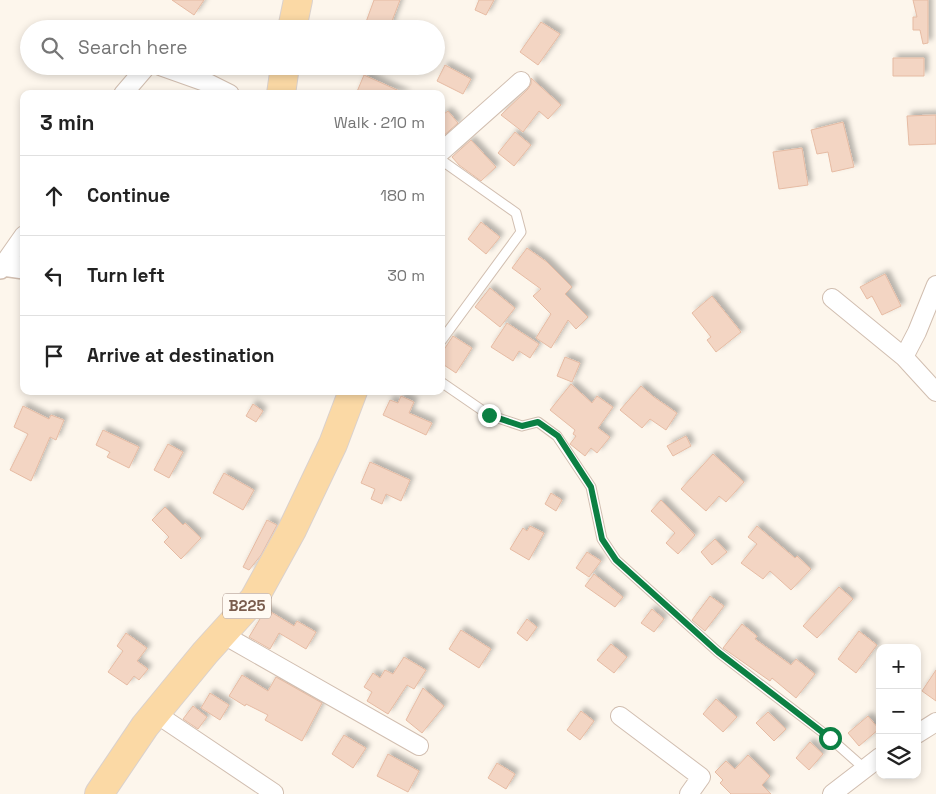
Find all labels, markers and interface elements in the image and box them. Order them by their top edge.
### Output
search box [20,20,445,75]
icon: search [38,34,66,62]
text: Search here [78,35,188,60]
text: 3 min [40,109,95,136]
text: Walk · 210 m [334,112,425,133]
icon: ahead [40,182,68,210]
text: Continue [87,183,170,208]
text: 180 m [380,185,425,206]
icon: left [40,262,68,290]
text: Turn left [87,263,165,288]
text: 30 m [387,265,425,286]
icon: arrive [40,342,68,370]
text: Arrive at destination [87,343,275,368]
route end [478,404,501,427]
road number: B225 [223,594,271,618]
map controls [876,644,921,779]
button: + [876,644,921,689]
button: − [876,689,921,734]
route start [819,727,842,750]
button: layers [876,734,921,779]

